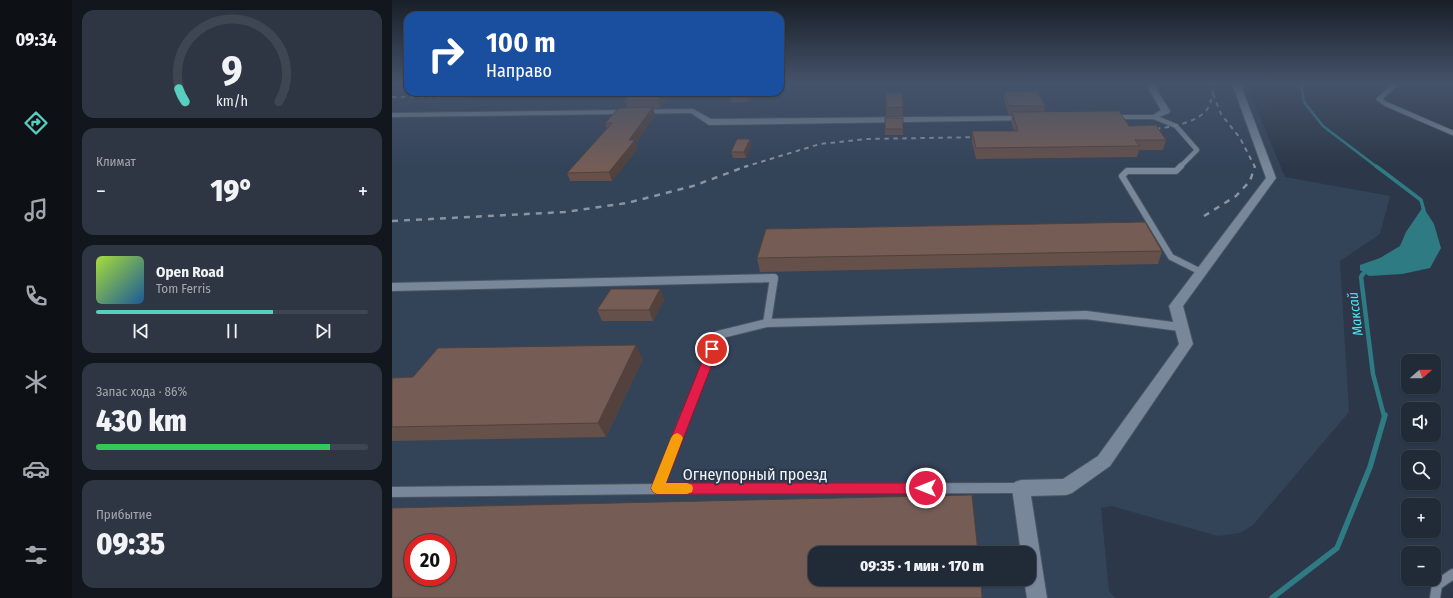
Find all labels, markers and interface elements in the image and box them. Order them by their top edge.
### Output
text: 100 m [486,26,556,59]
icon: right [420,28,472,80]
text: 09:34 [15,29,57,51]
text: 9 [221,46,243,96]
text: Направо [486,60,552,82]
text: km/h [216,92,248,109]
icon: directions [22,109,50,137]
text: Климат [96,154,136,169]
text: 19° [211,173,253,209]
text: − [96,178,106,205]
text: + [358,178,368,205]
icon: music [22,196,50,224]
text: Open Road [156,263,224,281]
text: Tom Ferris [156,281,211,296]
icon: phone [22,282,50,310]
water label: Максай [1344,291,1367,337]
icon: previous [130,320,152,342]
icon: pause [221,320,243,342]
icon: next [312,320,334,342]
pin [695,332,729,366]
icon: arrive [701,338,723,360]
north arrow [1401,354,1441,394]
map controls [1401,354,1441,586]
icon: climate [22,368,50,396]
text: Запас хода · 86% [96,384,187,399]
button: sound [1401,402,1441,442]
text: 430 km [96,403,187,439]
button: search [1401,450,1441,490]
icon: car [22,455,50,483]
street label: Огнеупорный проезд [683,465,827,484]
position arrow [905,467,947,509]
button: + [1401,498,1441,538]
text: Прибытие [96,507,152,522]
text: 09:35 [96,526,165,562]
speed limit sign: 20 [404,534,456,586]
icon: filters [22,541,50,569]
button: − [1401,546,1441,586]
text: 09:35 · 1 мин · 170 m [860,557,984,575]

